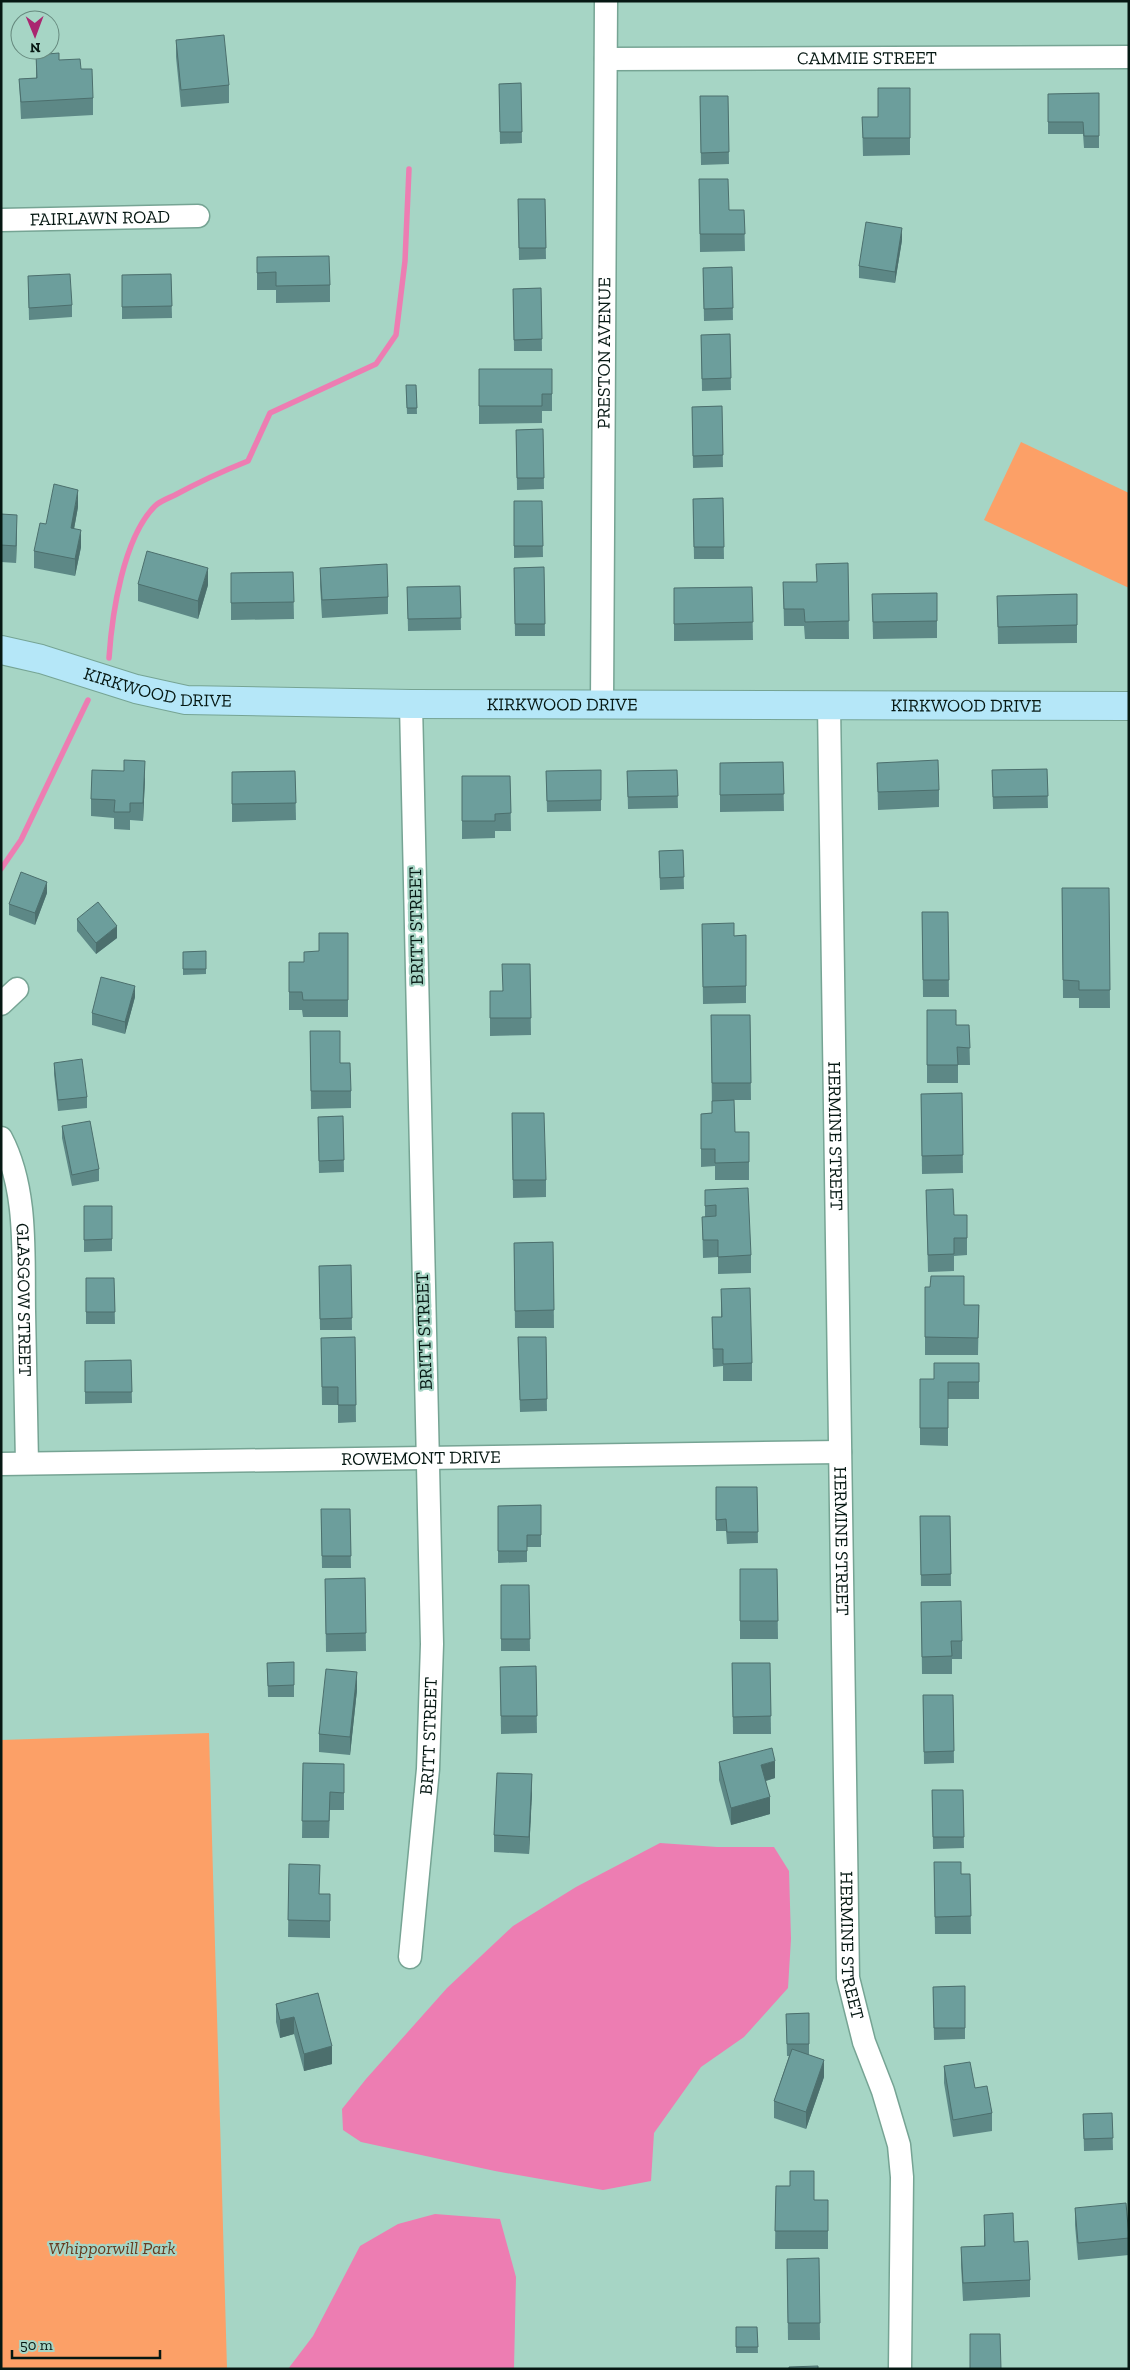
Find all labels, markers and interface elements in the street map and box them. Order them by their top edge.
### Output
north arrow [10,10,60,60]
text: N [29,39,41,56]
street label: CAMMIE STREET [797,47,937,69]
street label: FAIRLAWN ROAD [30,206,170,230]
street label: PRESTON AVENUE [593,277,615,429]
street label: KIRKWOOD DRIVE [81,662,232,712]
street label: KIRKWOOD DRIVE [487,693,638,716]
street label: KIRKWOOD DRIVE [891,694,1042,717]
street label: BRITT STREET [404,867,428,985]
street label: HERMINE STREET [823,1061,848,1211]
street label: GLASGOW STREET [11,1222,36,1377]
street label: BRITT STREET [411,1272,437,1390]
street label: ROWEMONT DRIVE [341,1446,501,1470]
street label: HERMINE STREET [829,1466,854,1616]
street label: BRITT STREET [415,1676,442,1796]
street label: HERMINE STREET [835,1871,869,2022]
park label: Whipporwill Park [49,2237,175,2259]
scale bar [12,2328,160,2360]
text: 50 m [20,2336,53,2354]

